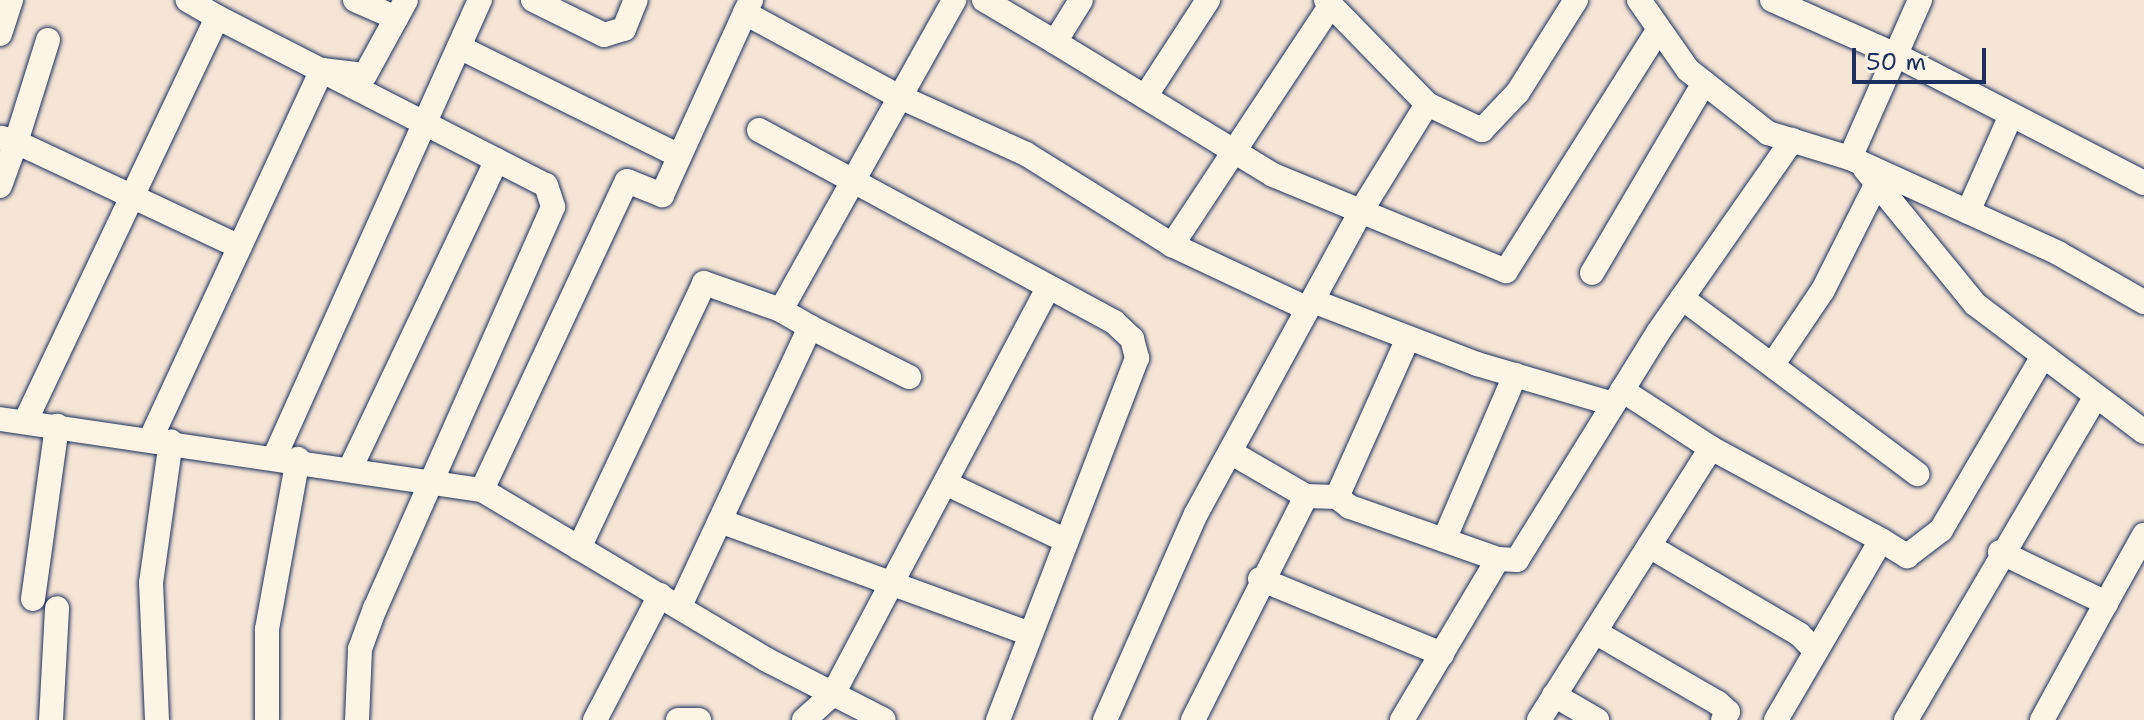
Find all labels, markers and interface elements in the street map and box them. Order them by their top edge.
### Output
scale bar [1856,32,1990,82]
text: 50 m [1866,46,1926,78]

